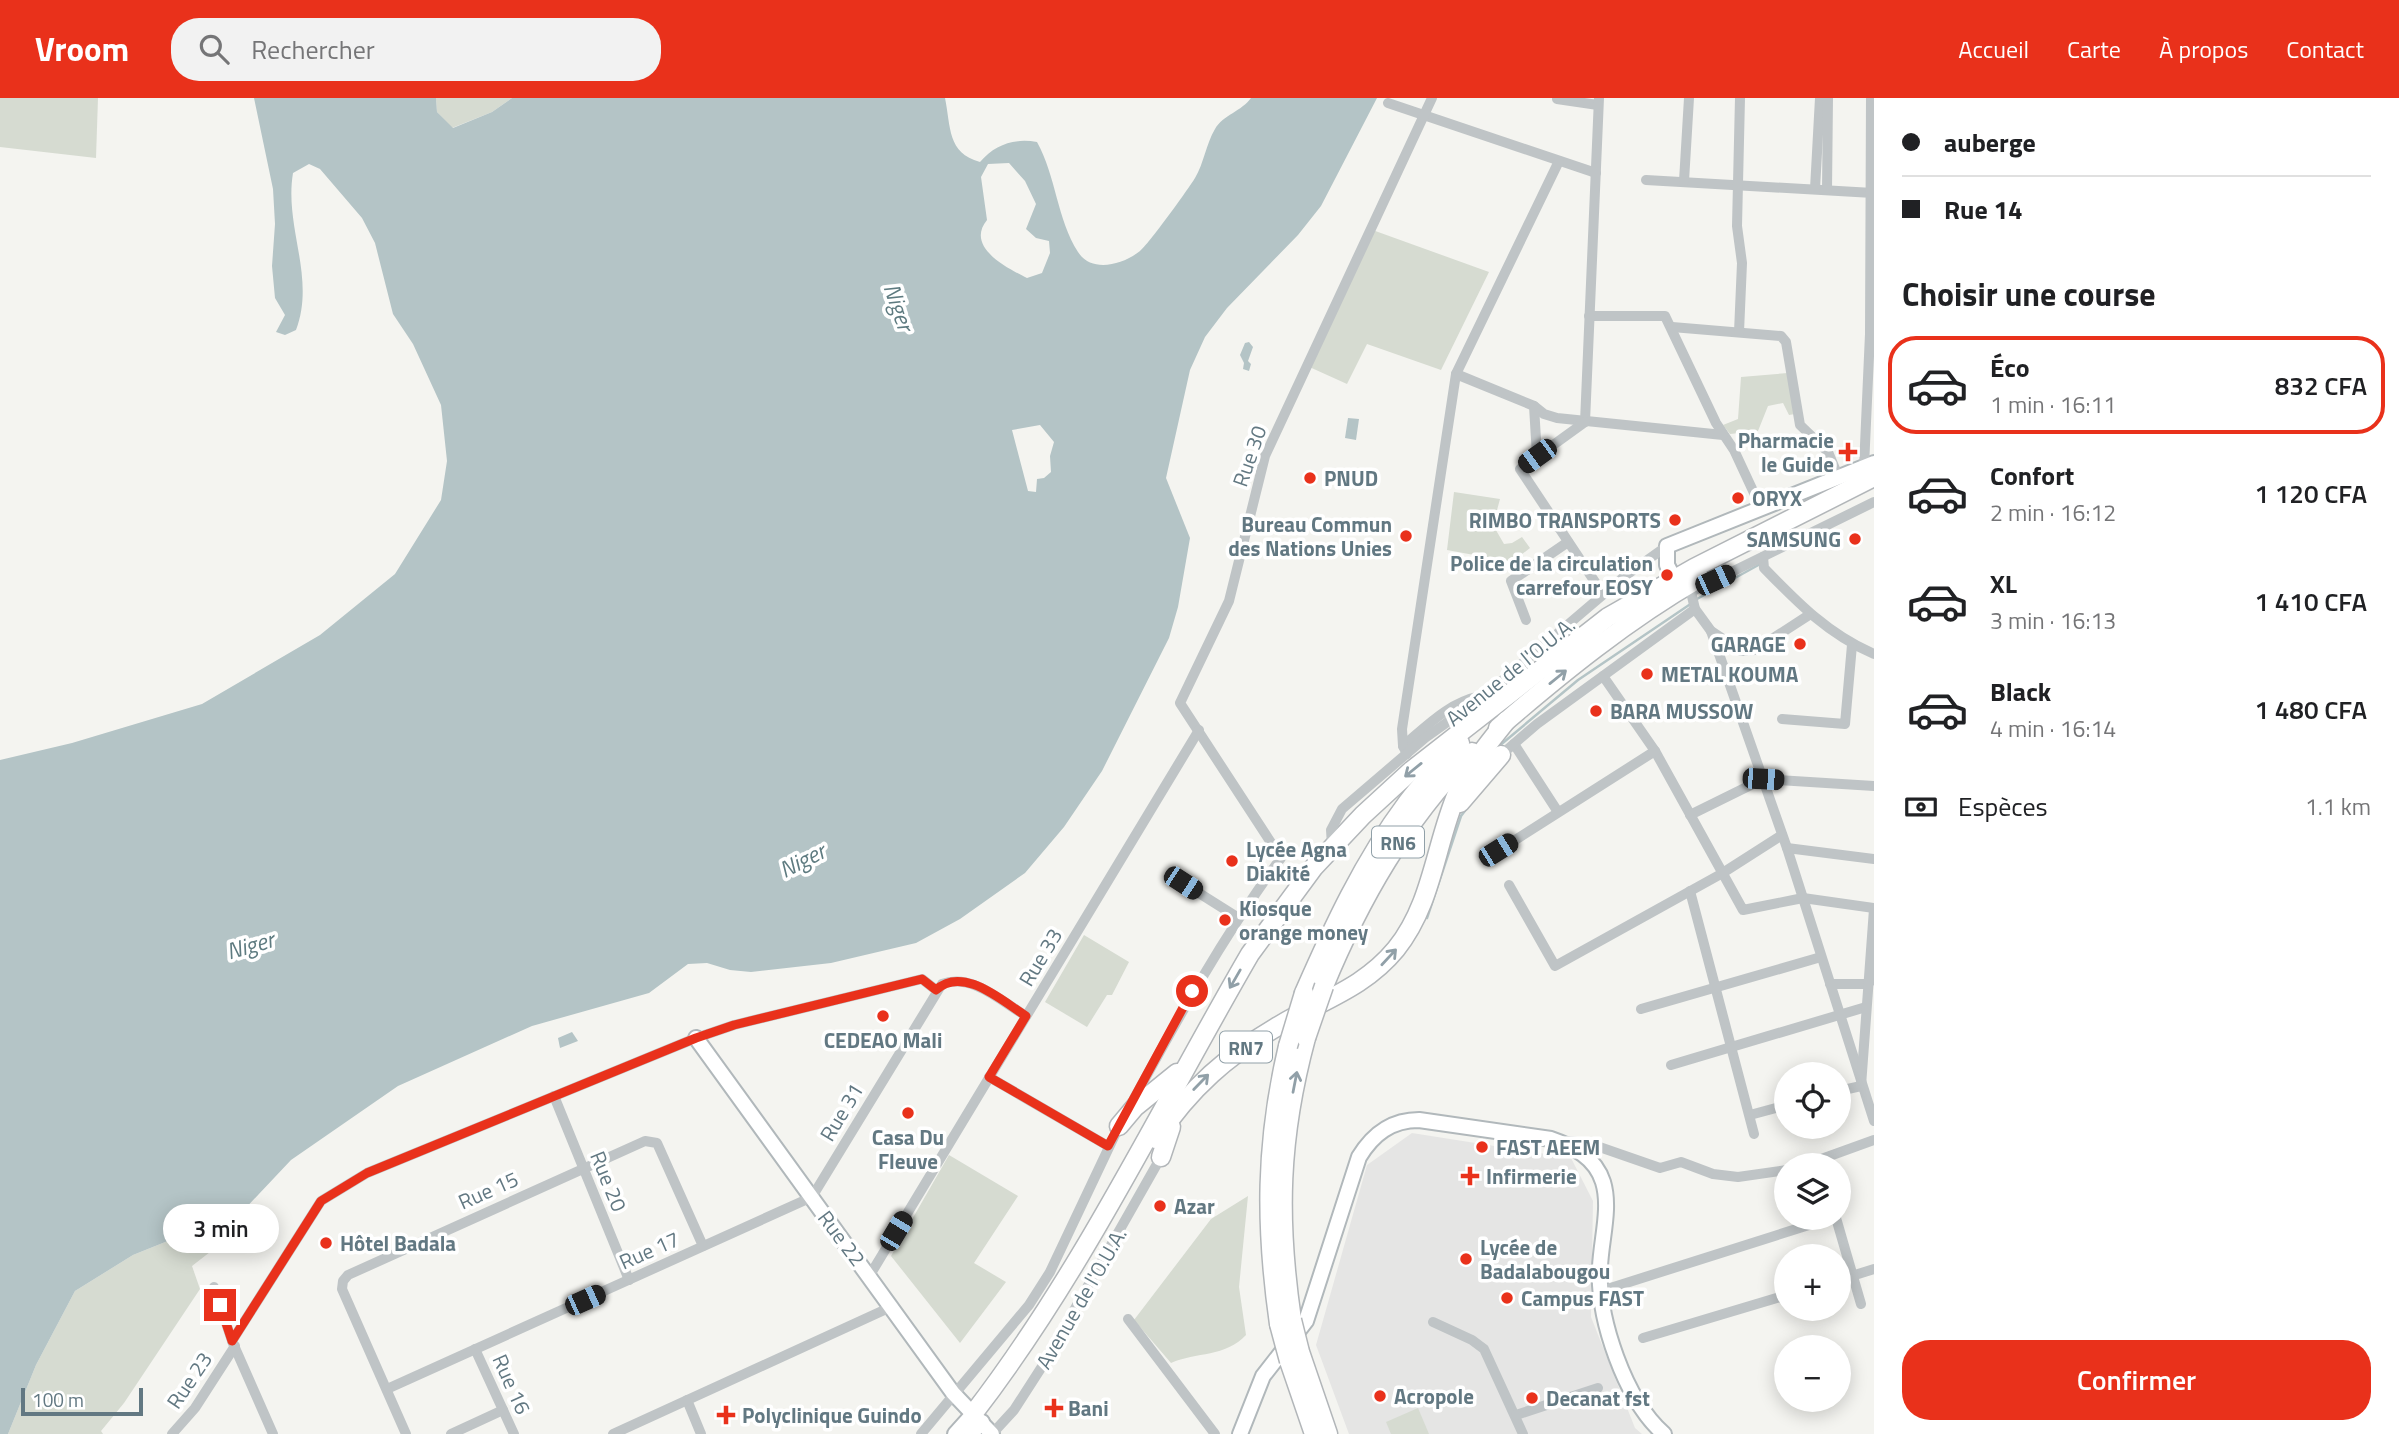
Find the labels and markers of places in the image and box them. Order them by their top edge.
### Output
place label: Pharmacie le Guide [1738,424,1834,480]
marker: Pharmacie le Guide [1840,444,1856,460]
place label: PNUD [1324,462,1378,494]
marker: PNUD [1302,470,1318,486]
place label: ORYX [1752,482,1802,514]
marker: ORYX [1730,490,1746,506]
place label: RIMBO TRANSPORTS [1469,504,1661,536]
place label: Bureau Commun des Nations Unies [1228,508,1392,564]
marker: RIMBO TRANSPORTS [1667,512,1683,528]
place label: SAMSUNG [1747,523,1841,555]
marker: Bureau Commun des Nations Unies [1398,528,1414,544]
marker: SAMSUNG [1847,531,1863,547]
place label: Police de la circulation carrefour EOSY [1450,547,1653,603]
marker: Police de la circulation carrefour EOSY [1659,567,1675,583]
place label: GARAGE [1711,628,1786,660]
marker: GARAGE [1792,636,1808,652]
place label: METAL KOUMA [1661,658,1799,690]
marker: METAL KOUMA [1639,666,1655,682]
place label: BARA MUSSOW [1610,695,1754,727]
marker: BARA MUSSOW [1588,703,1604,719]
place label: Lycée Agna Diakité [1246,833,1347,889]
marker: Lycée Agna Diakité [1224,853,1240,869]
place label: Kiosque orange money [1239,892,1369,948]
marker: Kiosque orange money [1217,912,1233,928]
marker: CEDEAO Mali [875,1008,891,1024]
place label: CEDEAO Mali [824,1024,942,1056]
marker: Casa Du Fleuve [900,1105,916,1121]
place label: Casa Du Fleuve [872,1121,944,1177]
place label: FAST AEEM [1496,1131,1600,1163]
marker: FAST AEEM [1474,1139,1490,1155]
place label: Infirmerie [1486,1160,1577,1192]
marker: Infirmerie [1460,1166,1480,1186]
place label: Azar [1174,1190,1215,1222]
marker: Azar [1152,1198,1168,1214]
place label: Hôtel Badala [340,1227,456,1259]
place label: Lycée de Badalabougou [1480,1231,1610,1287]
marker: Hôtel Badala [318,1235,334,1251]
marker: Lycée de Badalabougou [1458,1251,1474,1267]
place label: Campus FAST [1521,1282,1644,1314]
marker: Campus FAST [1499,1290,1515,1306]
place label: Acropole [1394,1380,1474,1412]
place label: Decanat fst [1546,1382,1650,1414]
marker: Acropole [1372,1388,1388,1404]
marker: Decanat fst [1524,1390,1540,1406]
place label: Bani [1068,1392,1109,1424]
place label: Polyclinique Guindo [742,1399,922,1431]
marker: Bani [1046,1400,1062,1416]
marker: Polyclinique Guindo [716,1405,736,1425]

